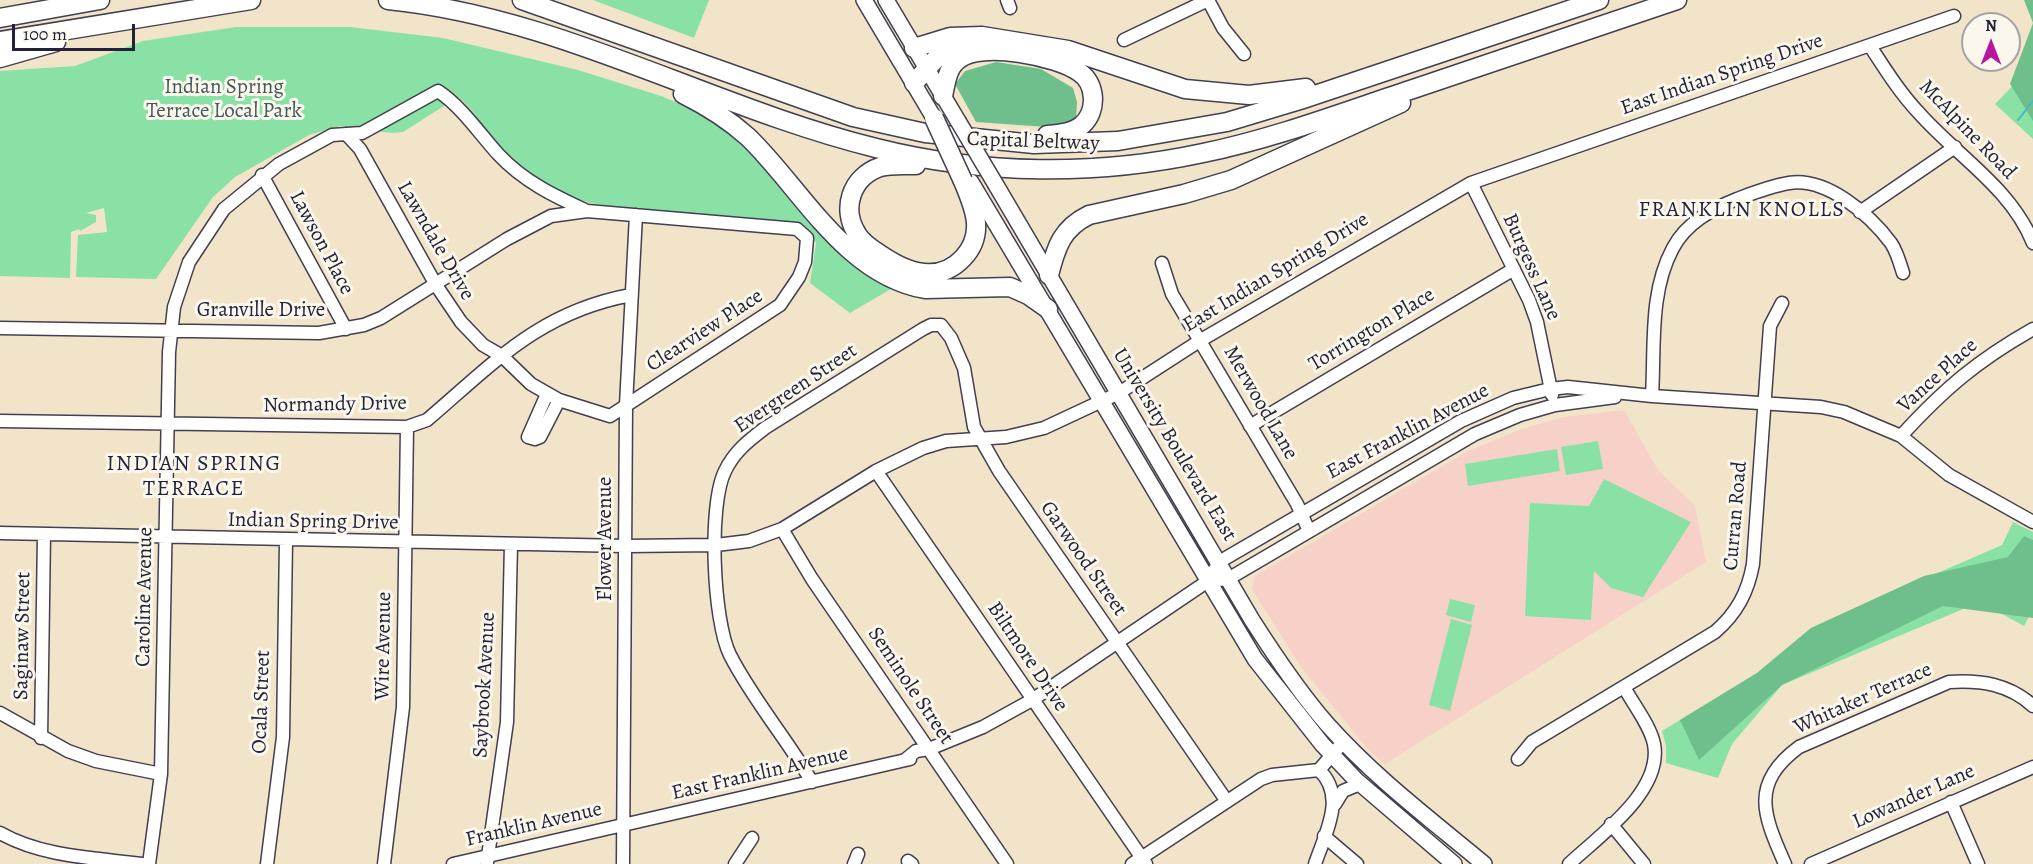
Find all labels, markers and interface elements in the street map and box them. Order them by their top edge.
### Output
scale bar [15,12,138,50]
north arrow [1961,12,2021,72]
text: N [1985,15,1997,37]
text: 100 m [23,22,67,46]
street label: East Indian Spring Drive [1618,29,1826,121]
park label: Indian Spring Terrace Local Park [146,75,302,125]
street label: McAlpine Road [1913,75,2021,185]
street label: Capital Beltway [966,127,1100,157]
street label: Lawndale Drive [391,177,479,305]
street label: Lawson Place [283,187,359,299]
district label: FRANKLIN KNOLLS [1639,198,1845,224]
street label: East Indian Spring Drive [1179,208,1373,338]
street label: Burgess Lane [1496,210,1566,324]
street label: Torrington Place [1305,283,1439,377]
street label: Clearview Place [642,284,768,378]
street label: Granville Drive [197,298,325,324]
street label: Vance Place [1893,333,1983,419]
street label: Evergreen Street [730,339,862,439]
street label: Merwood Lane [1217,342,1303,464]
street label: University Boulevard East [1106,344,1242,546]
street label: East Franklin Avenue [1322,379,1494,485]
street label: Normandy Drive [263,391,407,419]
district label: INDIAN SPRING TERRACE [106,452,282,504]
street label: Curran Road [1719,460,1753,572]
street label: Flower Avenue [593,477,619,601]
street label: Garwood Street [1034,497,1132,621]
street label: Indian Spring Drive [227,508,399,536]
street label: Caroline Avenue [131,527,159,667]
street label: Saginaw Street [9,572,37,700]
street label: Wire Avenue [370,591,398,701]
street label: Biltmore Drive [981,597,1073,717]
street label: Saybrook Avenue [469,611,501,759]
street label: Seminole Street [862,623,958,749]
street label: Ocala Street [248,650,276,754]
street label: Whitaker Terrace [1790,657,1936,741]
street label: East Franklin Avenue [669,741,851,807]
street label: Lowander Lane [1849,759,1979,835]
street label: Franklin Avenue [463,797,605,853]

